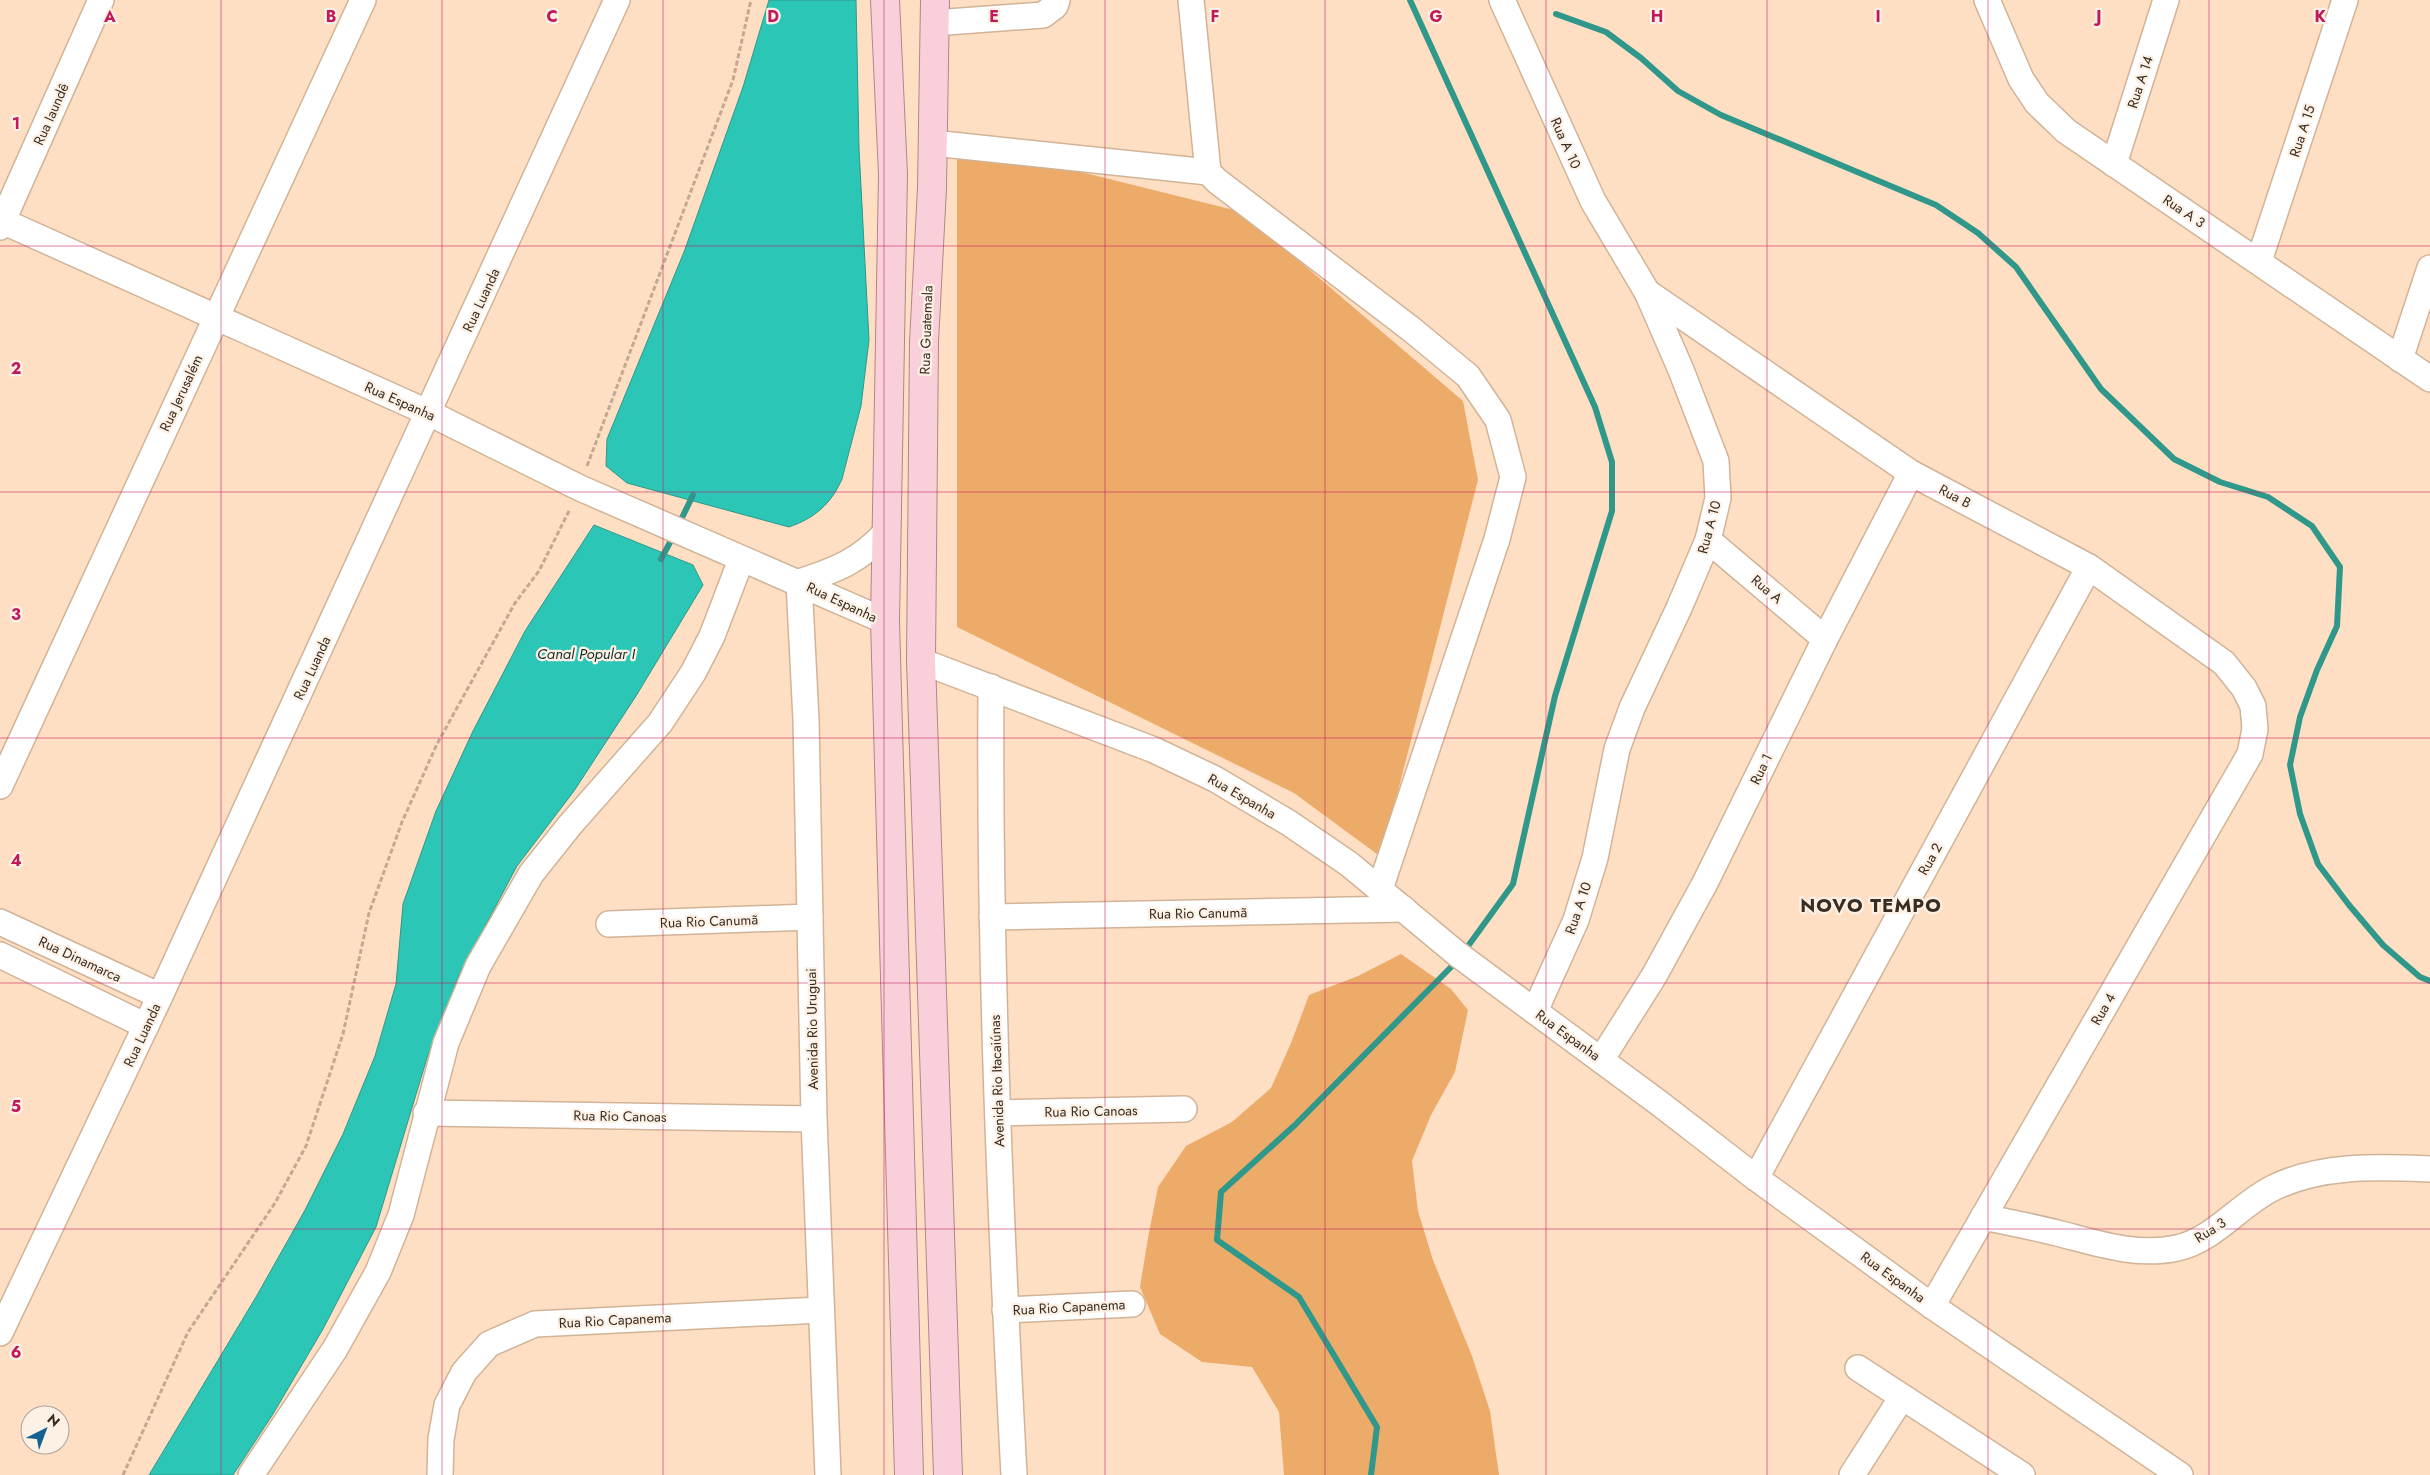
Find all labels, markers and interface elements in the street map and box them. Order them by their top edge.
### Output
text: A [103,5,116,28]
text: B [326,5,336,28]
text: C [546,5,558,28]
text: D [767,5,779,28]
text: E [989,5,999,28]
text: F [1211,5,1219,28]
text: G [1429,5,1443,28]
text: H [1651,5,1663,28]
text: I [1875,5,1881,28]
text: J [2093,5,2102,28]
text: K [2314,5,2326,28]
street label: Rua A 14 [2122,53,2158,111]
street label: Rua Iaundê [28,80,74,148]
street label: Rua A 15 [2284,102,2320,160]
text: 1 [12,112,20,135]
street label: Rua A 10 [1546,114,1586,172]
street label: Rua A 3 [2159,190,2209,233]
street label: Rua Luanda [458,265,504,335]
street label: Rua Guatemala [914,285,938,375]
street label: Rua Jerusalém [154,351,208,435]
text: 2 [11,357,21,380]
street label: Rua Espanha [361,376,439,426]
street label: Rua B [1935,479,1975,513]
street label: Rua A 10 [1692,498,1726,556]
street label: Rua A [1747,570,1788,609]
street label: Rua Espanha [804,577,880,627]
text: 3 [11,603,21,626]
street label: Rua Luanda [289,633,335,703]
water label: Canal Popular I [537,643,636,665]
street label: Rua 1 [1745,750,1777,788]
street label: Rua Espanha [1204,768,1280,824]
street label: Rua 2 [1913,839,1947,879]
text: 4 [10,849,22,872]
street label: Rua A 10 [1560,879,1596,937]
district label: NOVO TEMPO [1800,892,1942,919]
street label: Rua Rio Canumã [1149,902,1247,924]
street label: Rua Rio Canumã [660,909,758,933]
street label: Rua Dinamarca [35,931,125,987]
street label: Avenida Rio Uruguai [801,968,823,1090]
street label: Rua 4 [2086,989,2120,1029]
street label: Rua Luanda [119,1000,165,1070]
street label: Rua Espanha [1532,1005,1604,1065]
street label: Avenida Rio Itacaiúnas [985,1014,1009,1148]
text: 5 [11,1095,21,1118]
street label: Rua Rio Canoas [1044,1100,1138,1122]
street label: Rua Rio Canoas [573,1105,667,1127]
street label: Rua 3 [2190,1212,2230,1247]
street label: Rua Espanha [1857,1247,1929,1307]
street label: Rua Rio Capanema [1012,1294,1126,1320]
street label: Rua Rio Capanema [558,1307,672,1333]
text: 6 [11,1341,21,1364]
north arrow [20,1405,70,1455]
text: N [43,1409,65,1431]

